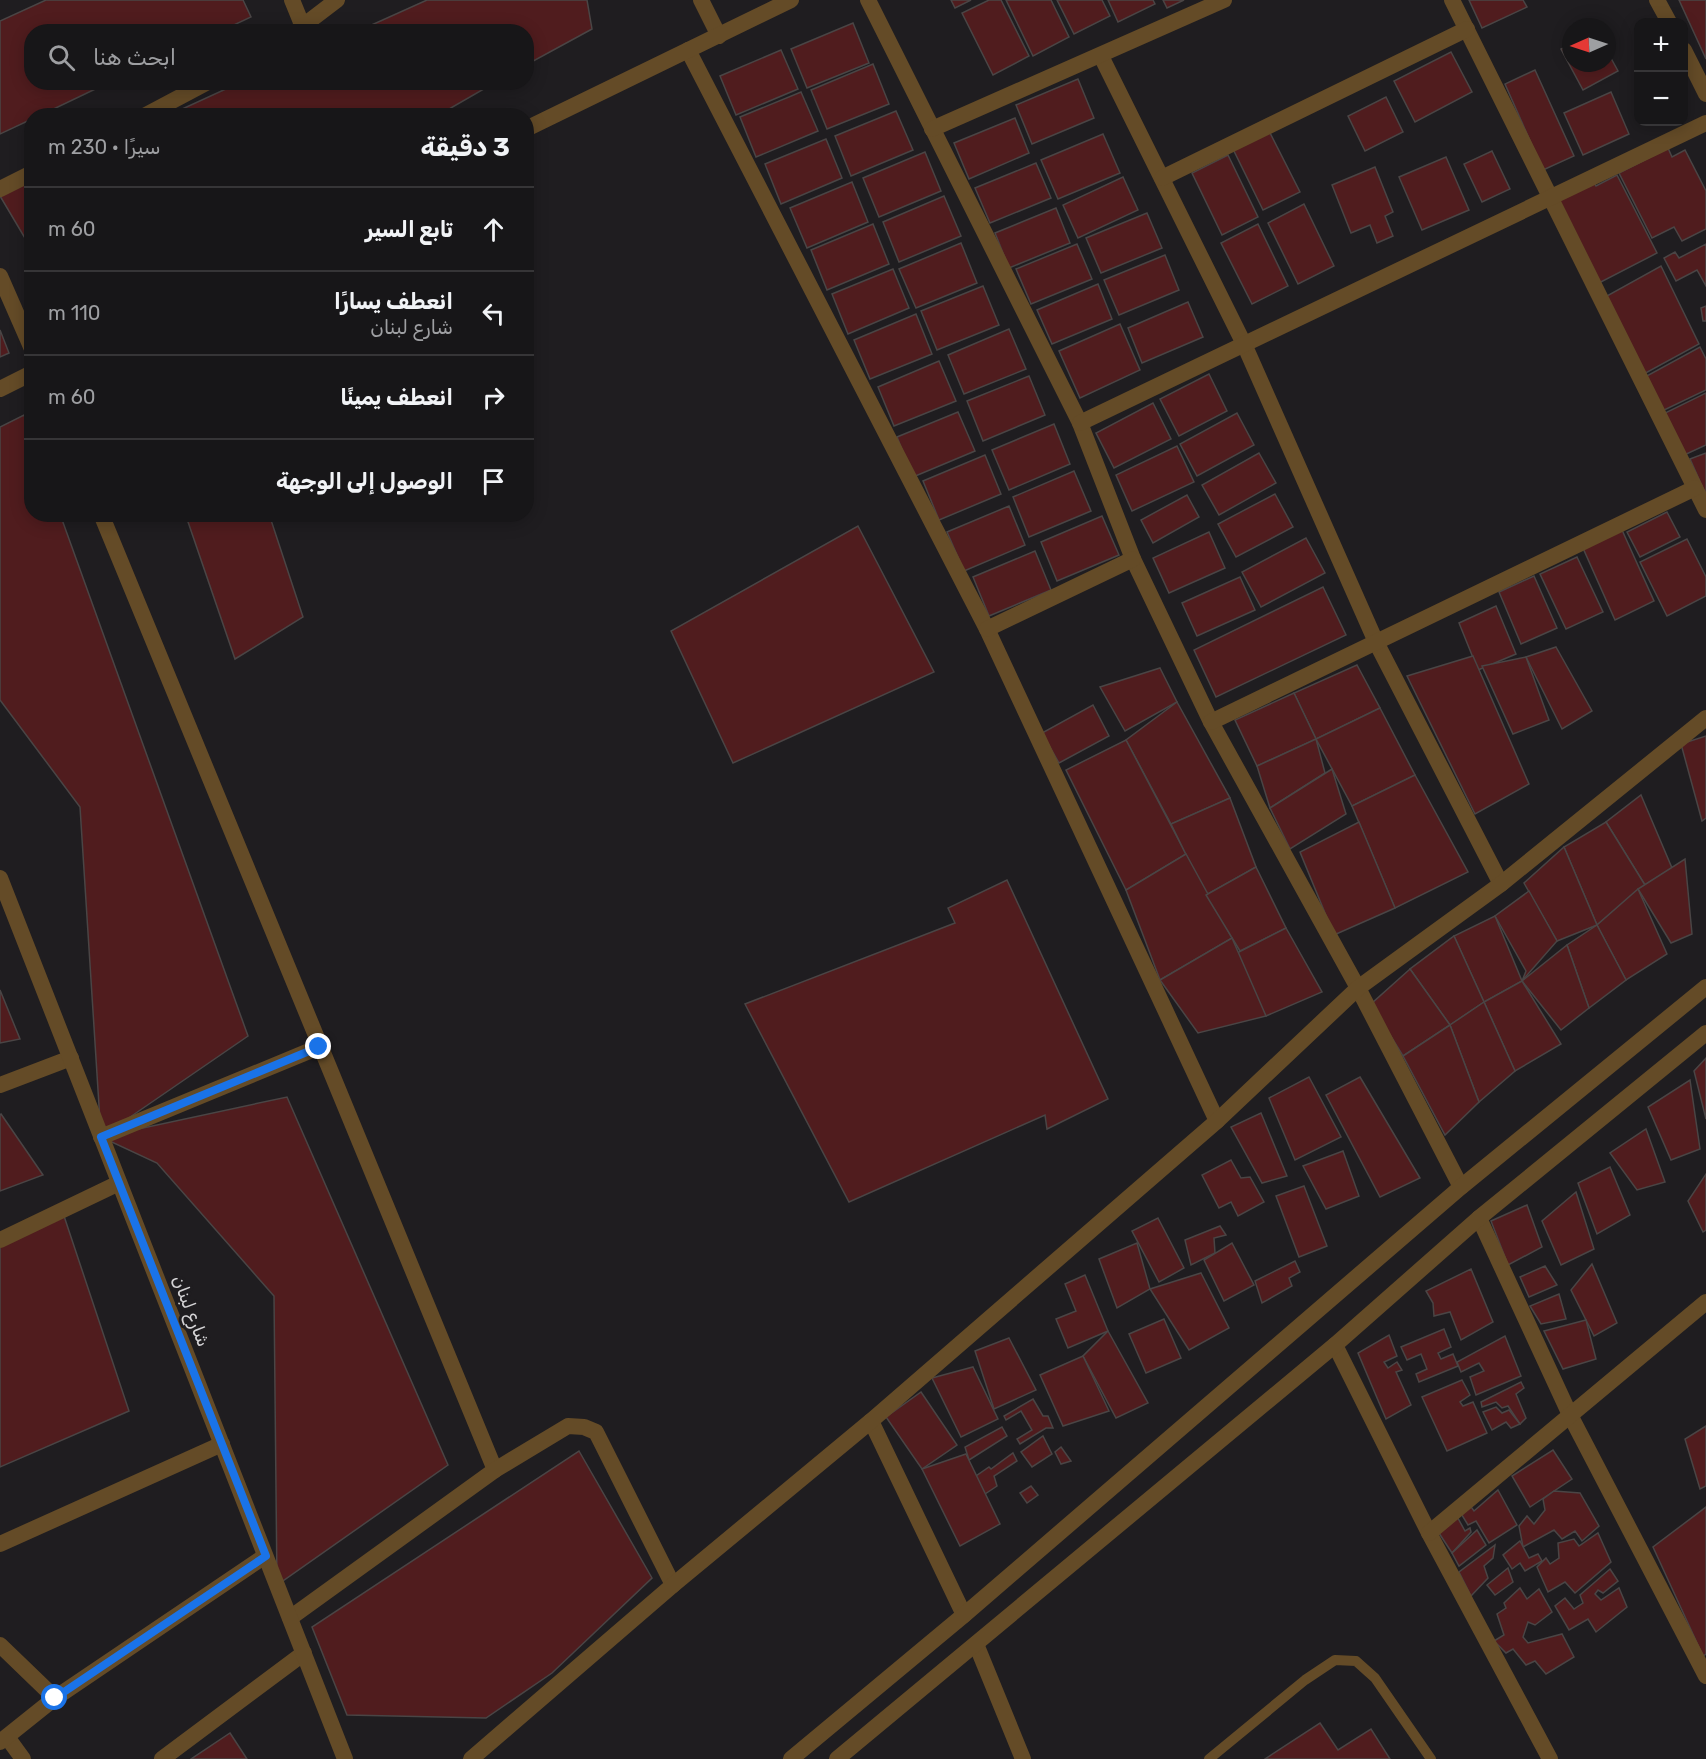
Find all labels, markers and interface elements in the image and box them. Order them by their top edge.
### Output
north arrow [1562,18,1616,72]
map controls [1634,18,1688,126]
button: + [1634,18,1688,72]
search box [24,24,534,90]
icon: search [45,41,78,74]
text: ابحث هنا [93,44,176,71]
button: − [1634,72,1688,126]
text: 3 دقيقة [421,132,510,163]
text: سيرًا · 230 m [48,135,161,159]
icon: ahead [477,213,510,246]
text: تابع السير [365,216,453,243]
text: 60 m [48,217,95,241]
text: انعطف يسارًا [334,288,453,315]
icon: left [477,297,510,330]
text: 110 m [48,301,101,325]
text: شارع لبنان [370,315,453,339]
icon: right [477,381,510,414]
text: انعطف يمينًا [340,384,453,411]
text: 60 m [48,385,95,409]
icon: arrive [477,465,510,498]
text: الوصول إلى الوجهة [276,468,453,495]
route end [305,1033,331,1059]
street label: شارع لبنان [166,1272,215,1350]
route start [41,1684,67,1710]

